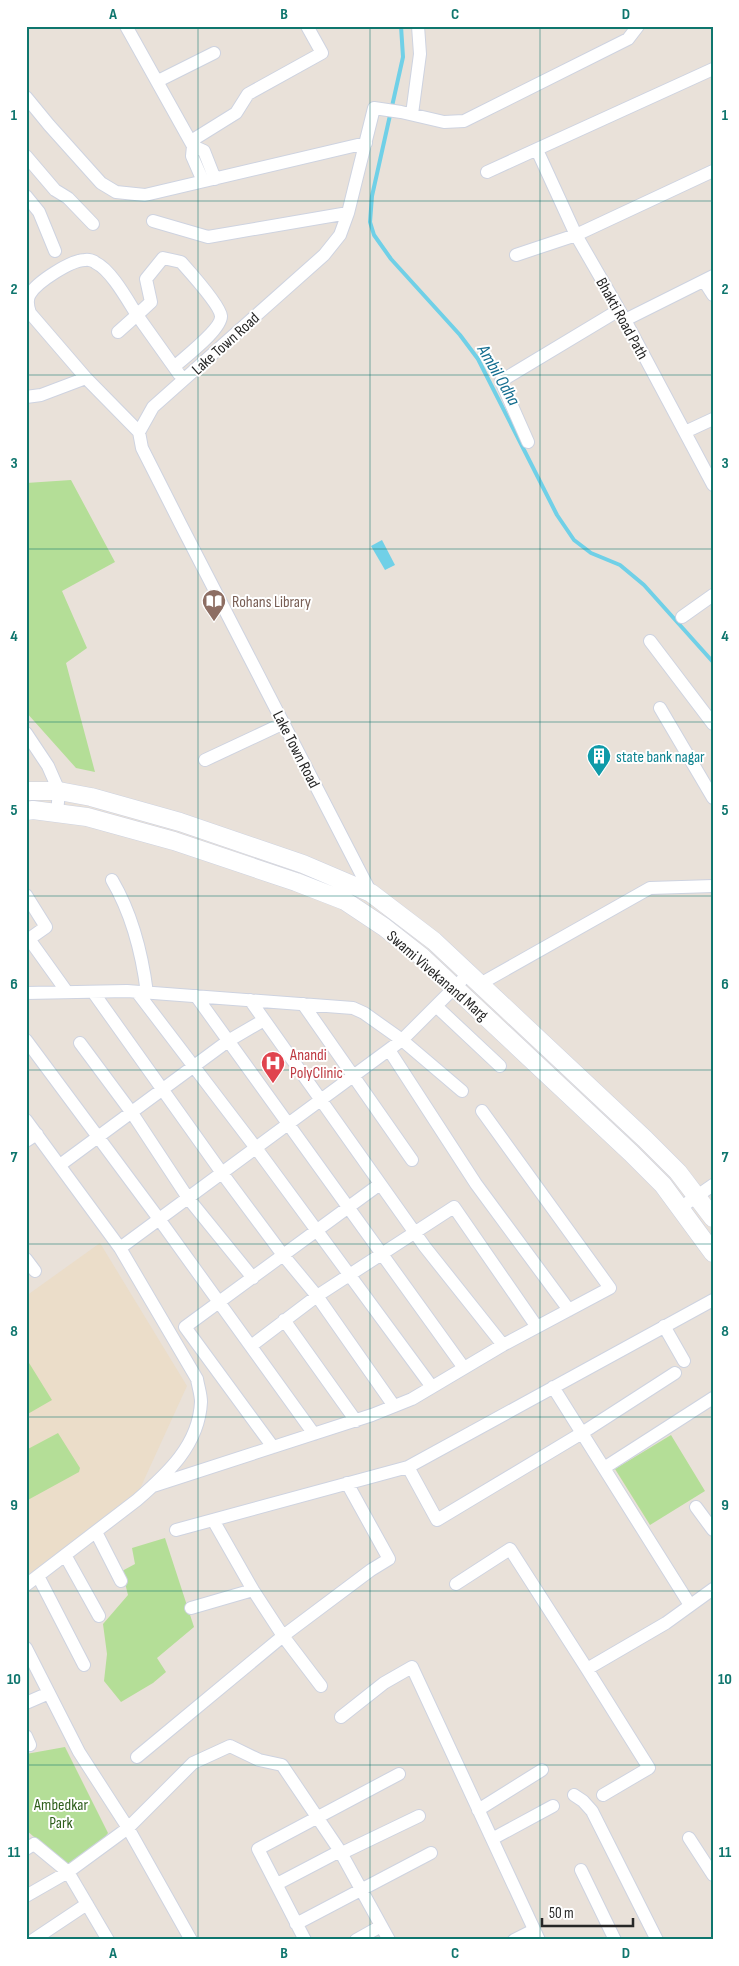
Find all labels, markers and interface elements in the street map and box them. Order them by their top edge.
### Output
text: A [108,5,117,24]
text: B [280,5,288,24]
text: C [451,5,459,24]
text: D [622,5,630,24]
text: 1 [11,106,18,125]
text: 1 [722,106,729,125]
street label: Bhakti Road Path [591,275,652,363]
text: 2 [10,280,18,299]
text: 2 [721,280,729,299]
street label: Lake Town Road [188,309,264,379]
water label: Ambil Odha [472,340,525,410]
text: 3 [10,454,18,473]
text: 3 [721,454,729,473]
library icon: Rohans Library [201,588,227,622]
place label: Rohans Library [232,593,311,612]
text: 4 [10,627,18,646]
text: 4 [721,627,729,646]
street label: Lake Town Road [268,708,323,791]
building icon: state bank nagar [586,743,612,777]
place label: state bank nagar [616,748,705,767]
text: 5 [10,801,18,820]
text: 5 [721,801,729,820]
street label: Swami Vivekanand Marg [383,927,491,1025]
text: 6 [10,975,18,994]
text: 6 [721,975,729,994]
place label: Anandi PolyClinic [289,1046,343,1083]
hospital icon: Anandi PolyClinic [260,1050,286,1084]
text: 7 [11,1148,18,1167]
text: 7 [722,1148,729,1167]
text: 8 [10,1322,18,1341]
text: 8 [721,1322,729,1341]
text: 9 [10,1496,18,1515]
text: 9 [721,1496,729,1515]
text: 10 [7,1670,21,1689]
text: 10 [718,1670,732,1689]
park label: Ambedkar Park [33,1796,88,1833]
text: 11 [8,1843,21,1862]
text: 11 [719,1843,732,1862]
scale bar [542,1896,633,1928]
text: 50 m [549,1904,574,1923]
text: A [108,1944,117,1963]
text: B [280,1944,288,1963]
text: C [451,1944,459,1963]
text: D [622,1944,630,1963]

